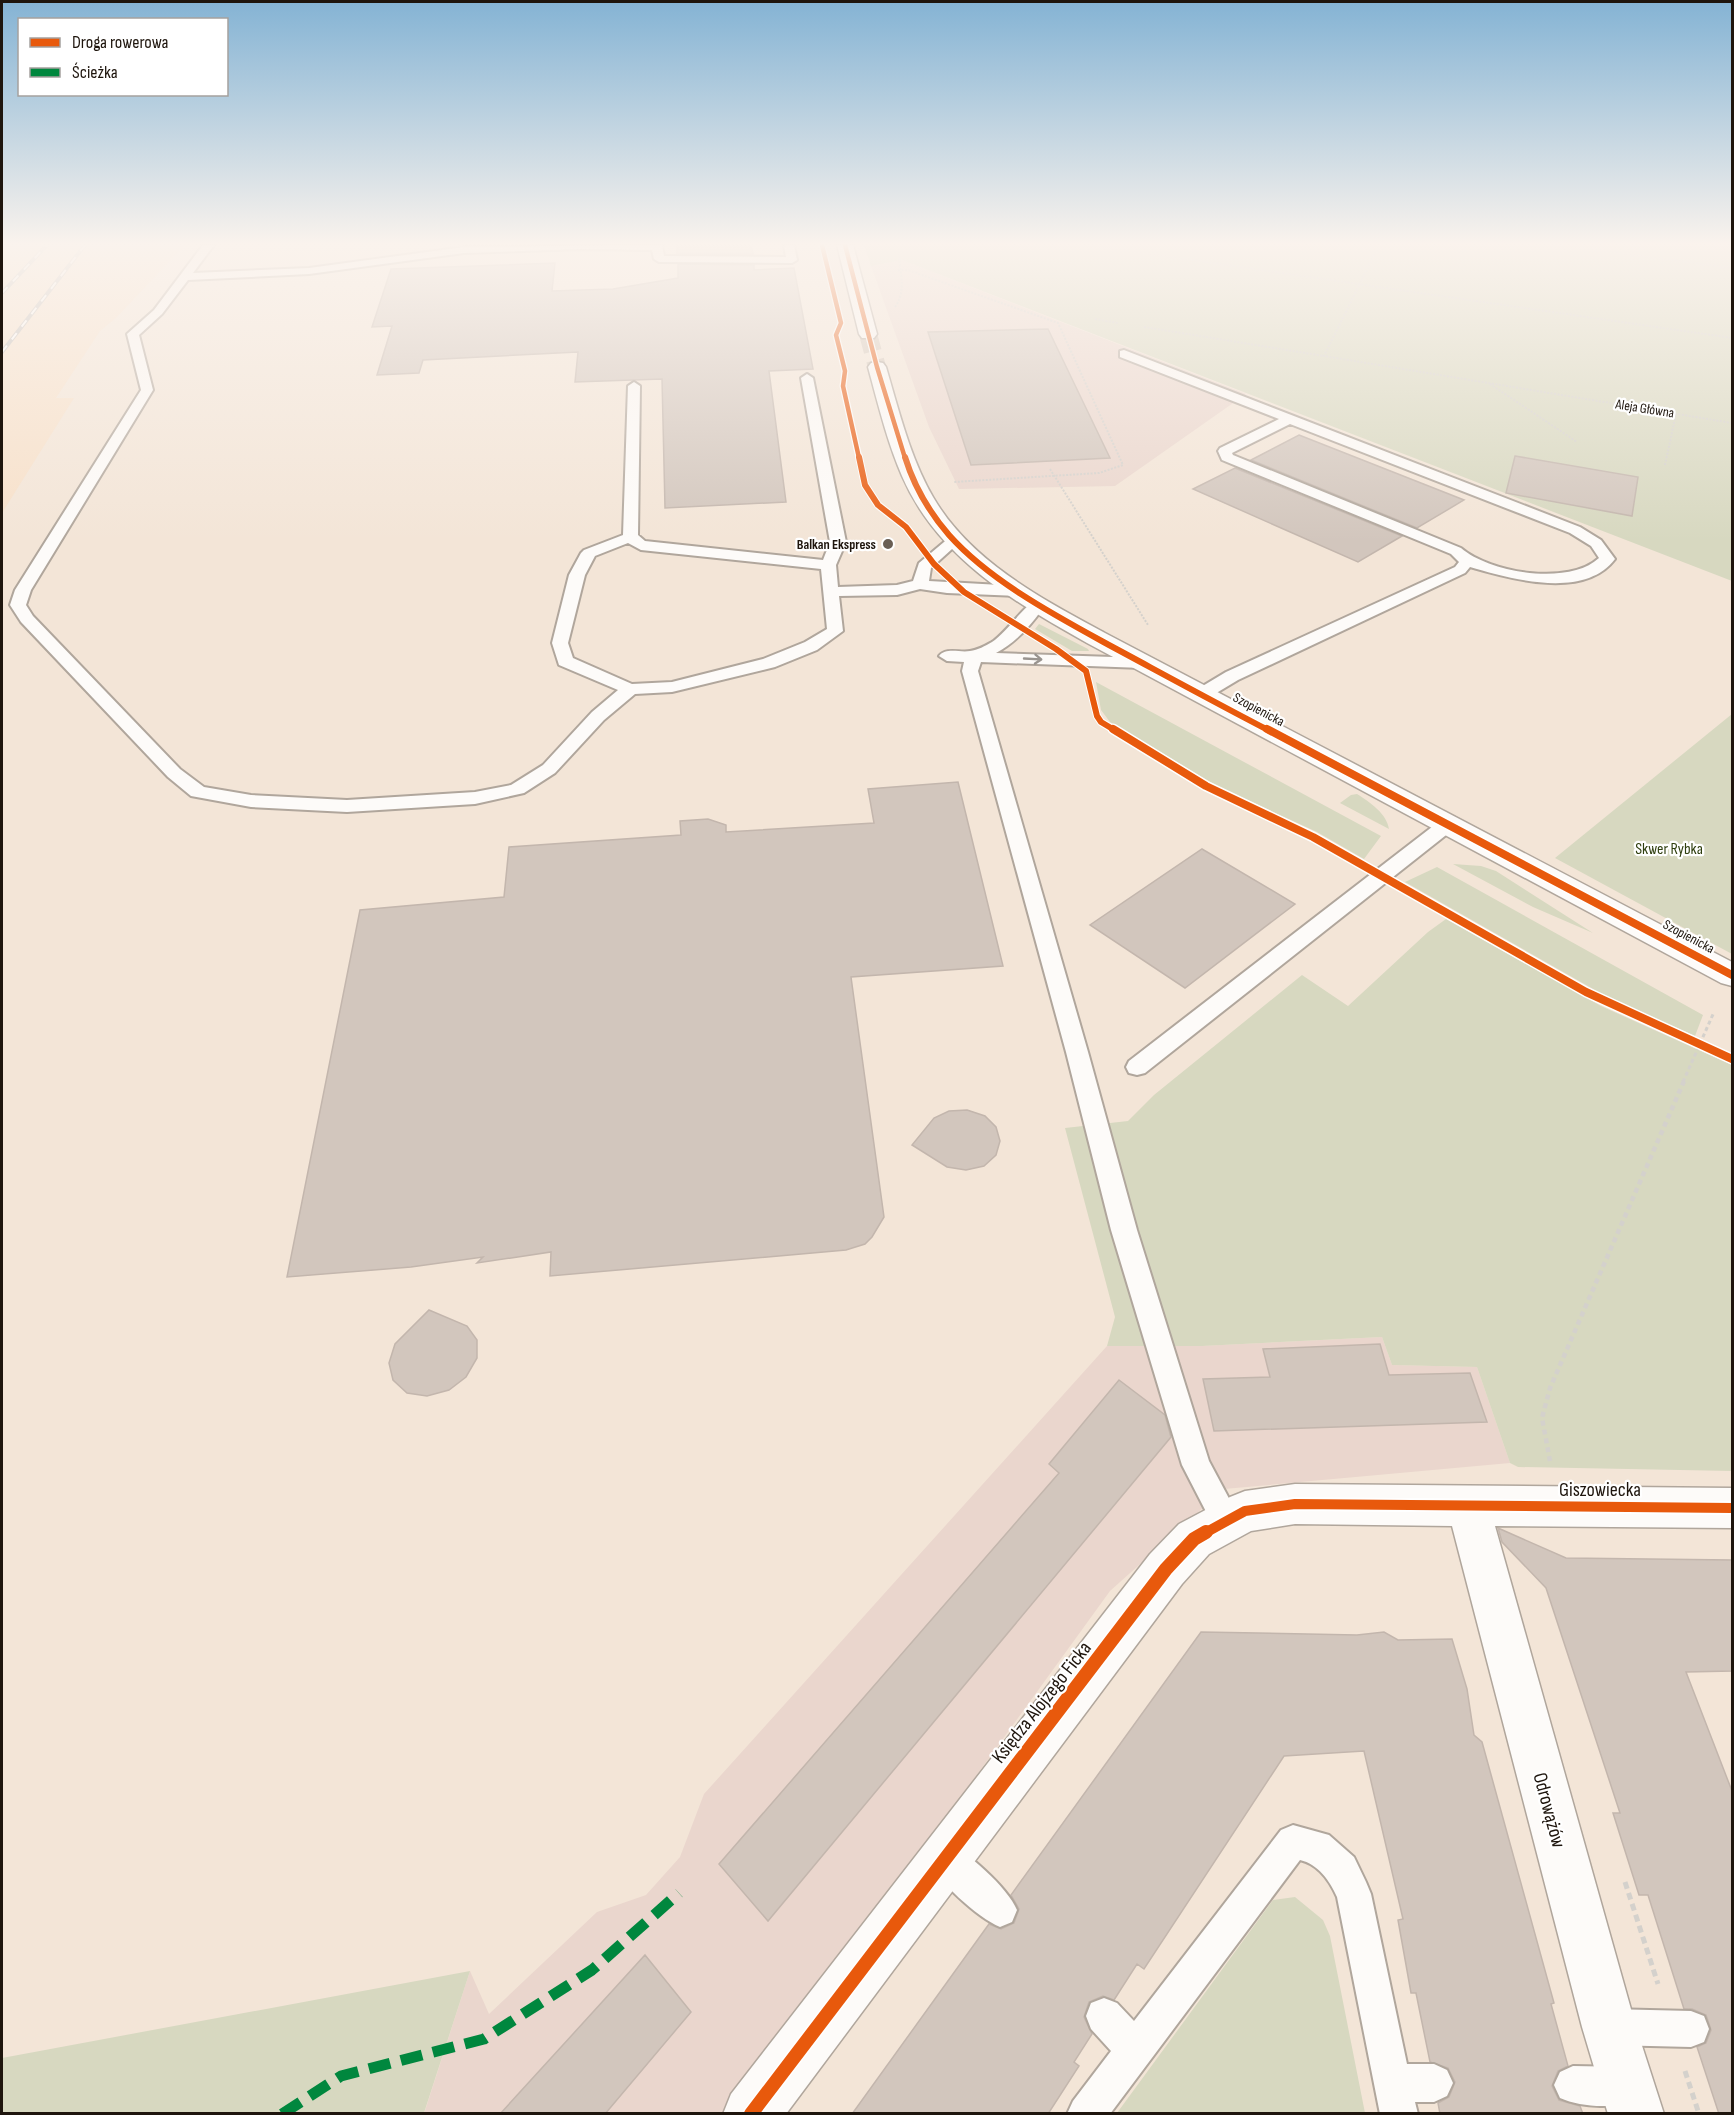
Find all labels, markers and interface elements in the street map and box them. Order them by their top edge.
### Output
legend [18,18,228,96]
text: Droga rowerowa [72,32,169,53]
text: Ścieżka [72,62,118,83]
street label: Aleja Główna [1613,395,1675,422]
place label: Balkan Ekspress [797,536,876,553]
marker: Balkan Ekspress [881,537,895,551]
one-way arrow [1022,653,1042,664]
street label: Szopienicka [1230,689,1287,730]
park label: Skwer Rybka [1635,840,1703,859]
street label: Szopienicka [1660,916,1717,957]
street label: Giszowiecka [1559,1478,1641,1502]
street label: Księdza Alojzego Ficka [987,1637,1097,1768]
street label: Odrowążów [1527,1770,1571,1850]

